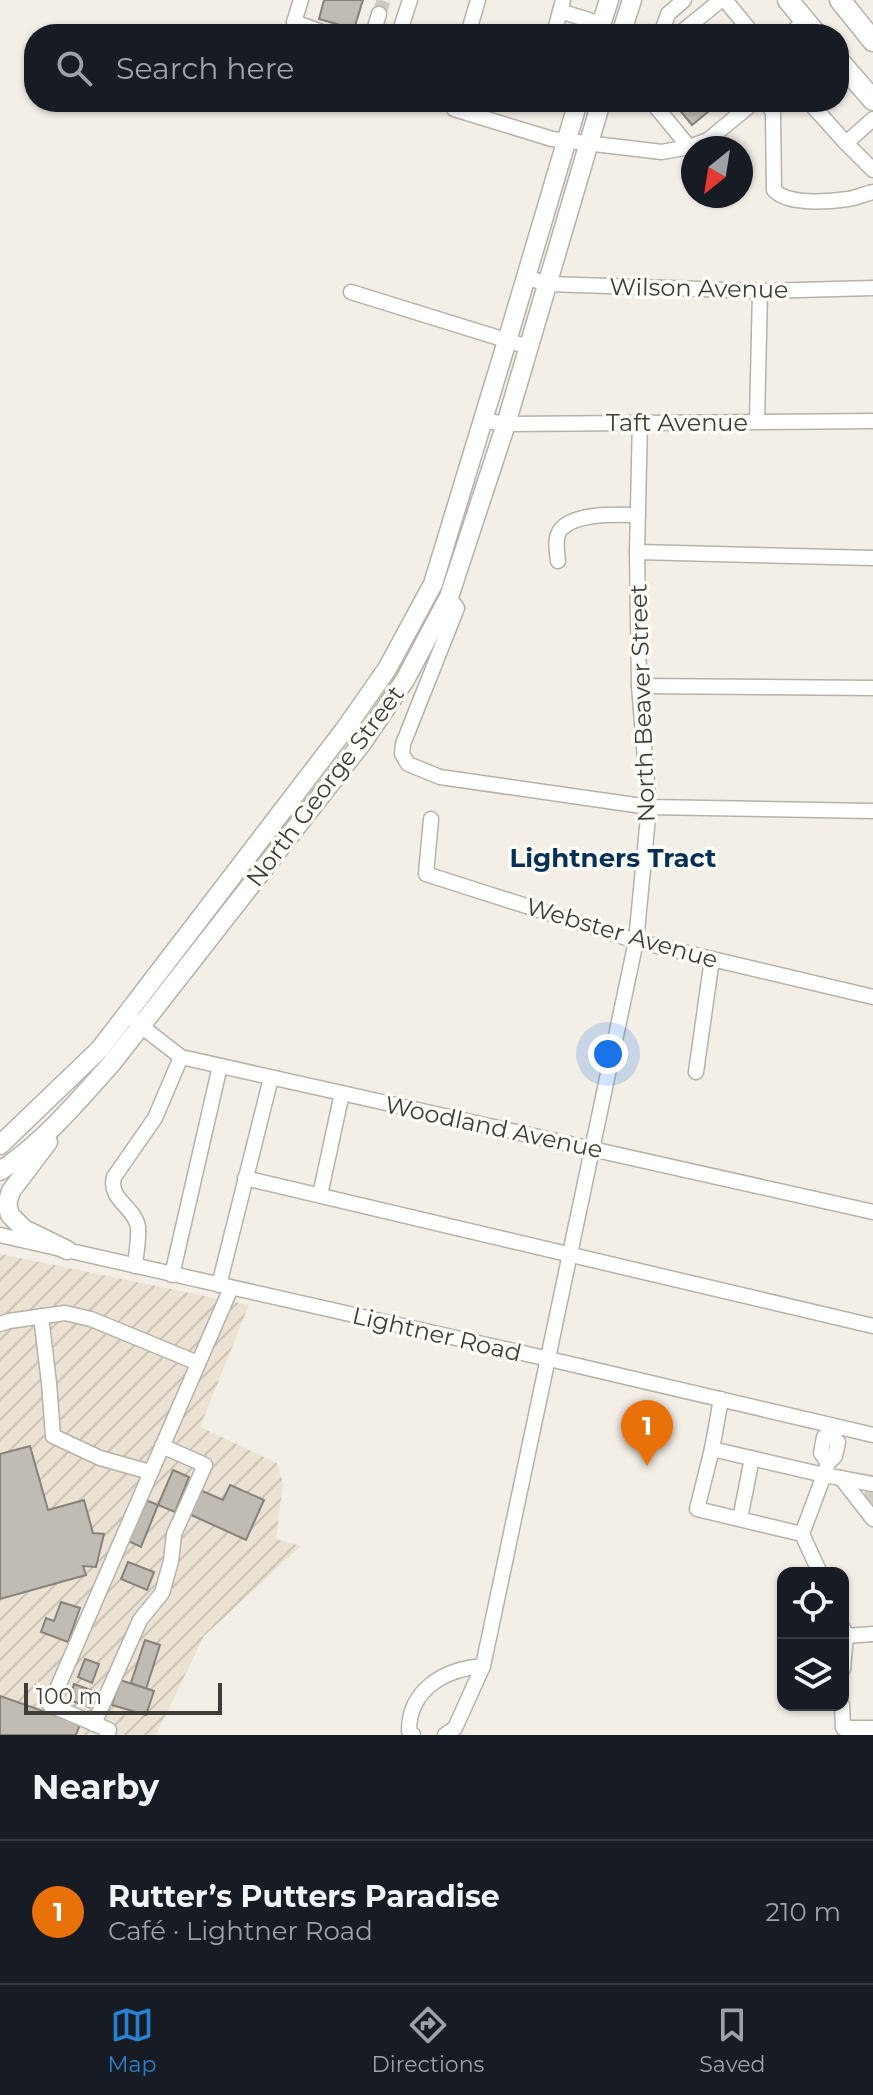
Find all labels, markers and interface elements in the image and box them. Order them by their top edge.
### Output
search box [24,24,849,112]
icon: search [52,46,96,90]
text: Search here [116,50,294,87]
north arrow [681,136,753,208]
street label: Wilson Avenue [609,272,789,304]
street label: Taft Avenue [606,408,748,437]
street label: North Beaver Street [623,583,661,823]
street label: North George Street [240,680,410,892]
district label: Lightners Tract [510,842,716,874]
street label: Webster Avenue [523,892,721,974]
your location [588,1034,628,1074]
street label: Woodland Avenue [383,1090,605,1164]
street label: Lightner Road [350,1300,524,1368]
pin: 1 [621,1400,673,1466]
map controls [777,1567,849,1711]
button: locate [777,1567,849,1639]
button: layers [777,1639,849,1711]
scale bar [24,1679,222,1715]
text: 100 m [36,1683,102,1710]
text: Nearby [32,1766,159,1808]
text: Rutter’s Putters Paradise [108,1878,500,1915]
text: 1 [53,1896,63,1928]
text: 210 m [765,1896,841,1928]
text: Café · Lightner Road [108,1915,373,1947]
tab: Map [108,2003,156,2078]
tab: Directions [372,2003,484,2078]
tab: Saved [699,2003,765,2078]

